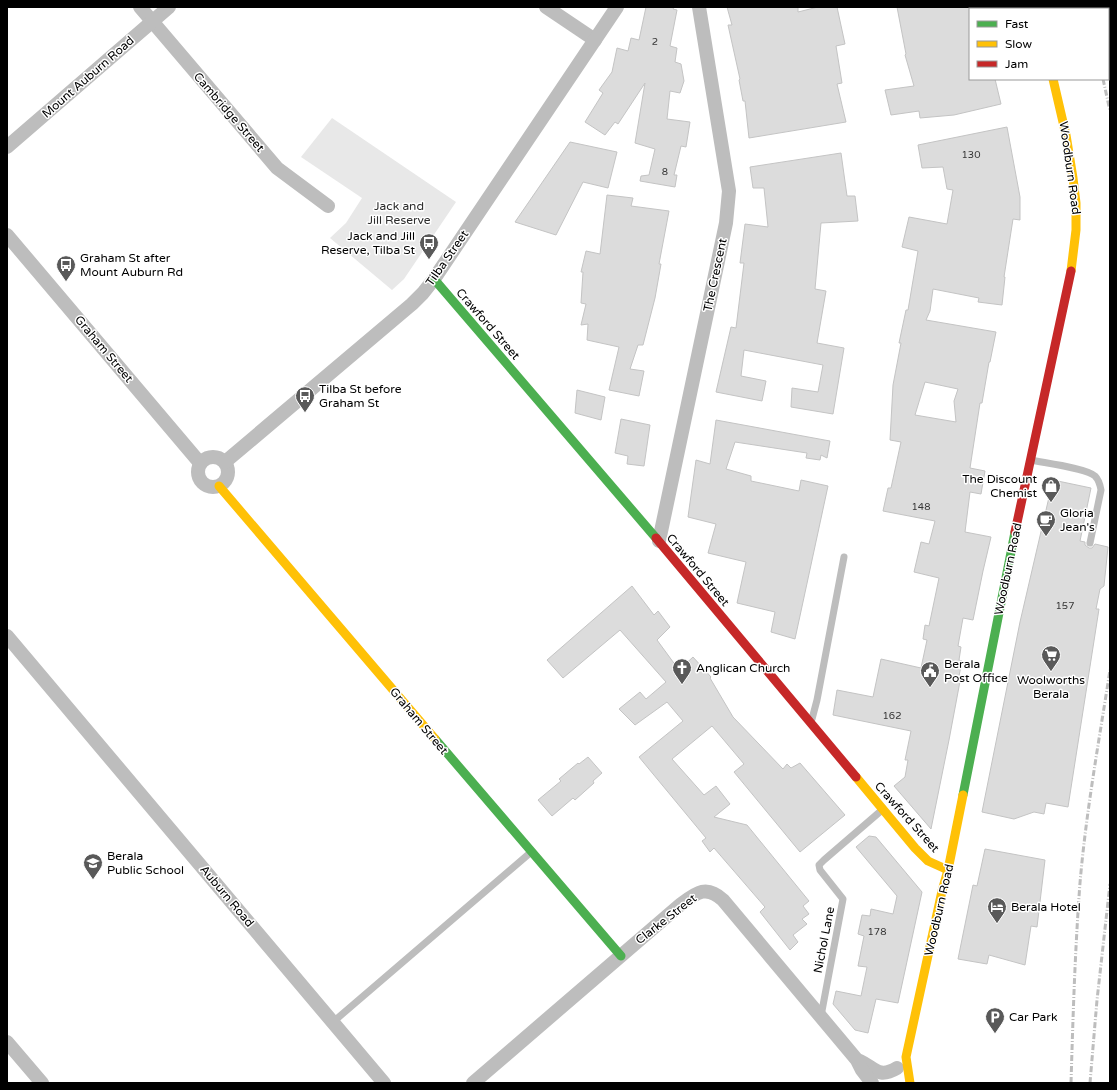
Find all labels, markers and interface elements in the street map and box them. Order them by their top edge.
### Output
legend [969,8,1109,80]
text: Fast [1005,17,1029,31]
street label: Mount Auburn Road [39,33,137,121]
house number: 2 [652,36,658,48]
text: Slow [1005,37,1032,51]
text: Jam [1005,57,1028,71]
street label: Cambridge Street [191,69,268,155]
street label: Woodburn Road [1057,121,1083,215]
house number: 130 [962,149,980,161]
house number: 8 [662,166,668,178]
park label: Jack and Jill Reserve [367,199,431,227]
street label: Tilba Street [423,227,472,289]
place label: Jack and Jill Reserve, Tilba St [321,229,415,257]
bus stop icon: Jack and Jill Reserve, Tilba St [418,232,440,260]
street label: The Crescent [700,237,730,313]
place label: Graham St after Mount Auburn Rd [80,251,183,279]
bus stop icon: Graham St after Mount Auburn Rd [55,254,77,282]
street label: Crawford Street [453,285,523,363]
street label: Graham Street [72,313,136,386]
place label: Tilba St before Graham St [319,382,402,410]
bus stop icon: Tilba St before Graham St [294,385,316,413]
place label: The Discount Chemist [962,472,1037,500]
shop icon: The Discount Chemist [1040,475,1062,503]
house number: 148 [912,501,930,513]
place label: Gloria Jean's [1060,506,1095,534]
cafe icon: Gloria Jean's [1035,509,1057,537]
street label: Woodburn Road [991,522,1025,616]
street label: Crawford Street [664,531,733,609]
house number: 157 [1056,600,1074,612]
supermarket icon: Woolworths Berala [1040,644,1062,672]
church icon: Anglican Church [671,657,693,685]
place label: Berala Post Office [944,657,1008,685]
public building icon: Berala Post Office [919,660,941,688]
place label: Anglican Church [696,661,790,675]
place label: Woolworths Berala [1017,673,1085,701]
street label: Graham Street [387,685,451,758]
house number: 162 [883,710,901,722]
street label: Crawford Street [872,779,943,855]
place label: Berala Public School [107,849,184,877]
school or university icon: Berala Public School [82,852,104,880]
street label: Auburn Road [197,862,257,930]
street label: Woodburn Road [922,863,956,957]
street label: Clarke Street [633,891,700,947]
hotel icon: Berala Hotel [986,896,1008,924]
place label: Berala Hotel [1011,900,1081,914]
street label: Nichol Lane [811,905,837,974]
house number: 178 [868,926,886,938]
parking icon: Car Park [984,1006,1006,1034]
place label: Car Park [1009,1010,1058,1024]

